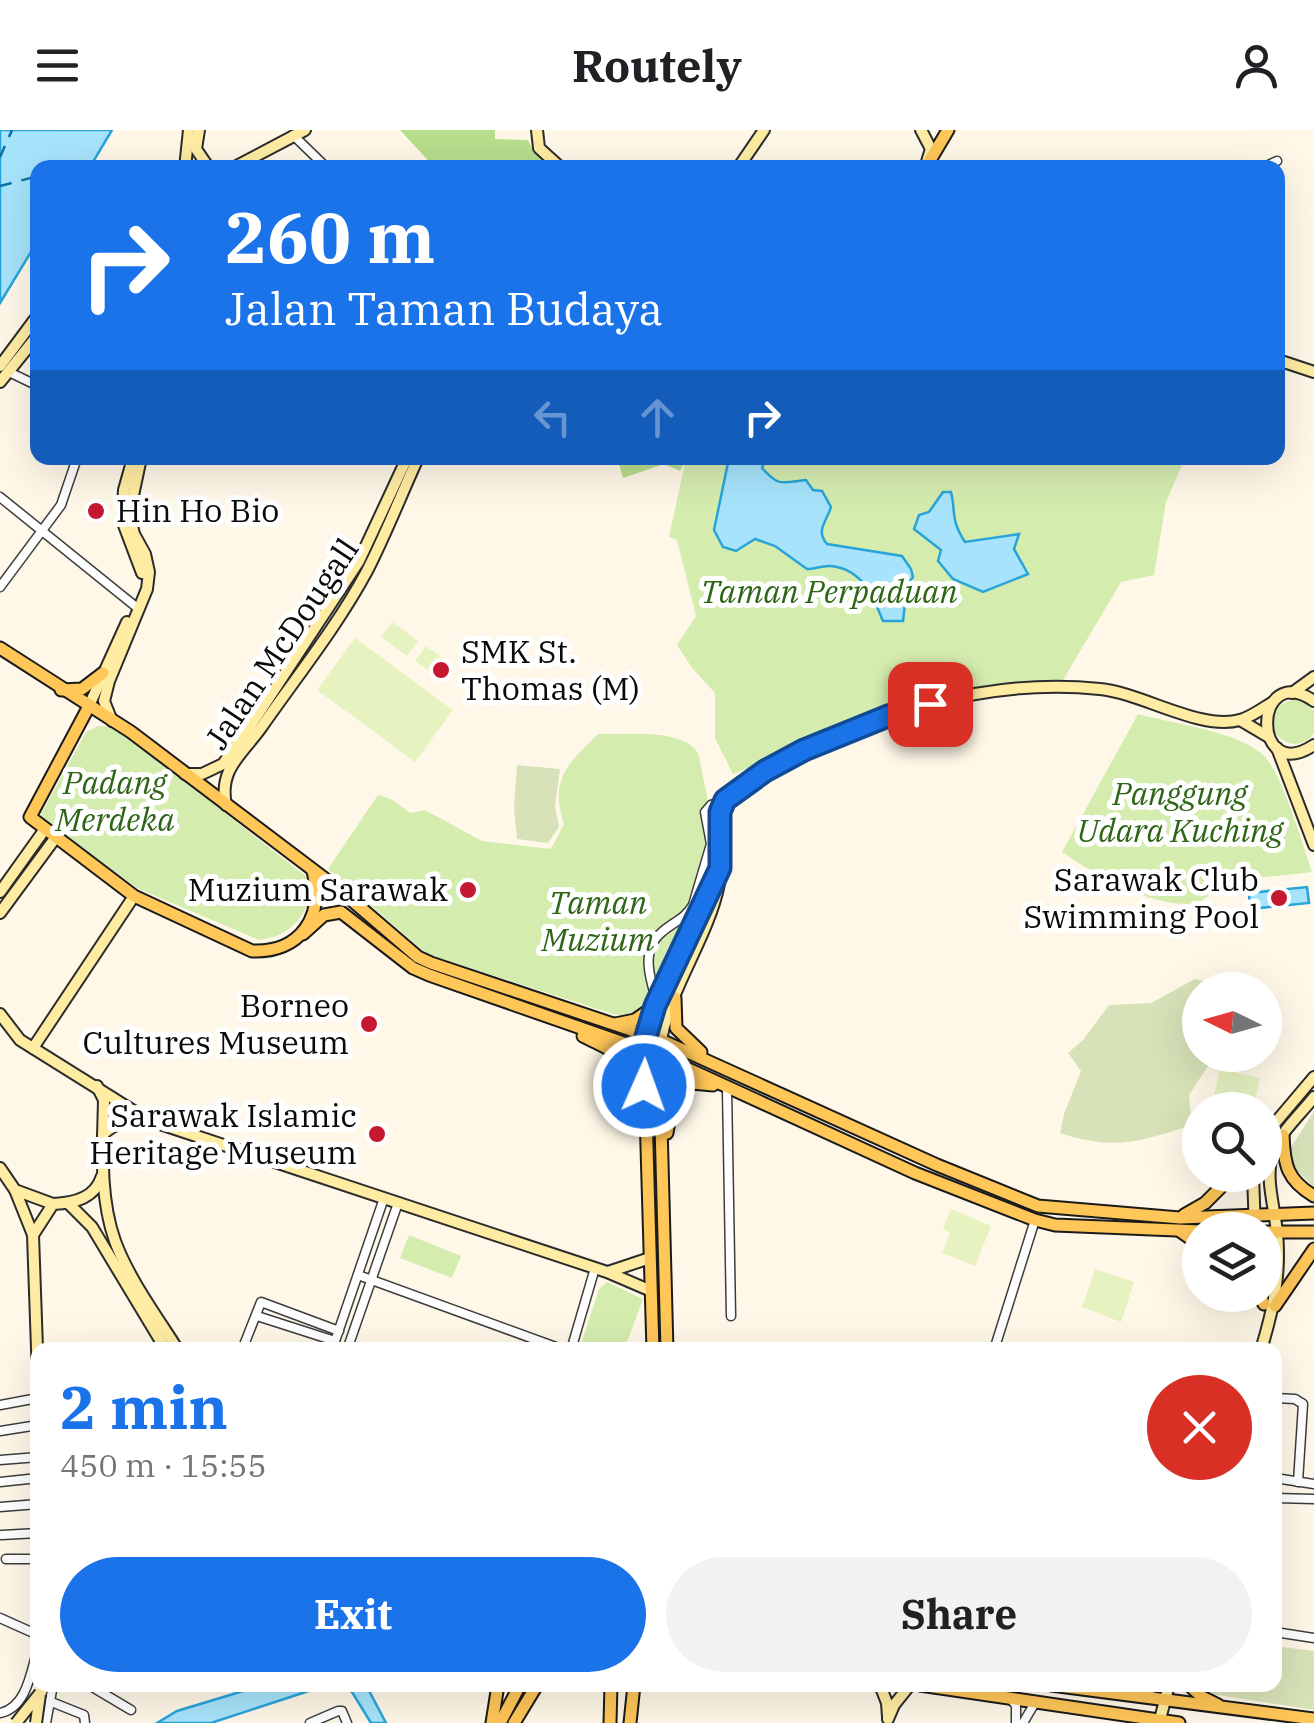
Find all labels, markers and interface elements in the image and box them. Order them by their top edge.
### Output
text: Routely [572,36,742,94]
icon: menu [30,38,85,93]
icon: person [1229,38,1284,93]
text: 260 m [225,191,435,282]
icon: right [60,200,190,330]
text: Jalan Taman Budaya [225,279,663,337]
icon: left [525,390,580,445]
icon: ahead [630,390,685,445]
icon: right [735,390,790,445]
place label: Hin Ho Bio [116,489,279,531]
marker: Hin Ho Bio [85,500,107,522]
street label: Jalan McDougall [195,530,367,757]
park label: Taman Perpaduan [700,570,958,612]
place label: SMK St. Thomas (M) [461,630,640,709]
marker: SMK St. Thomas (M) [430,659,452,681]
pin [888,662,973,747]
icon: arrive [903,677,958,732]
park label: Padang Merdeka [54,761,175,840]
park label: Panggung Udara Kuching [1077,772,1284,851]
place label: Sarawak Club Swimming Pool [1024,858,1259,937]
place label: Muzium Sarawak [188,868,448,910]
marker: Muzium Sarawak [457,879,479,901]
park label: Taman Muzium [541,881,654,960]
marker: Sarawak Club Swimming Pool [1268,887,1290,909]
north arrow [1182,972,1282,1072]
map controls [1182,972,1282,1312]
place label: Borneo Cultures Museum [83,984,349,1063]
marker: Borneo Cultures Museum [358,1013,380,1035]
position arrow [592,1034,696,1138]
button: search [1182,1092,1282,1192]
place label: Sarawak Islamic Heritage Museum [89,1094,357,1173]
marker: Sarawak Islamic Heritage Museum [366,1123,388,1145]
button: layers [1182,1212,1282,1312]
text: 2 min [60,1367,228,1446]
button: close [1147,1375,1252,1480]
text: 450 m · 15:55 [60,1444,267,1486]
button: Exit [60,1557,646,1672]
button: Share [666,1557,1252,1672]

